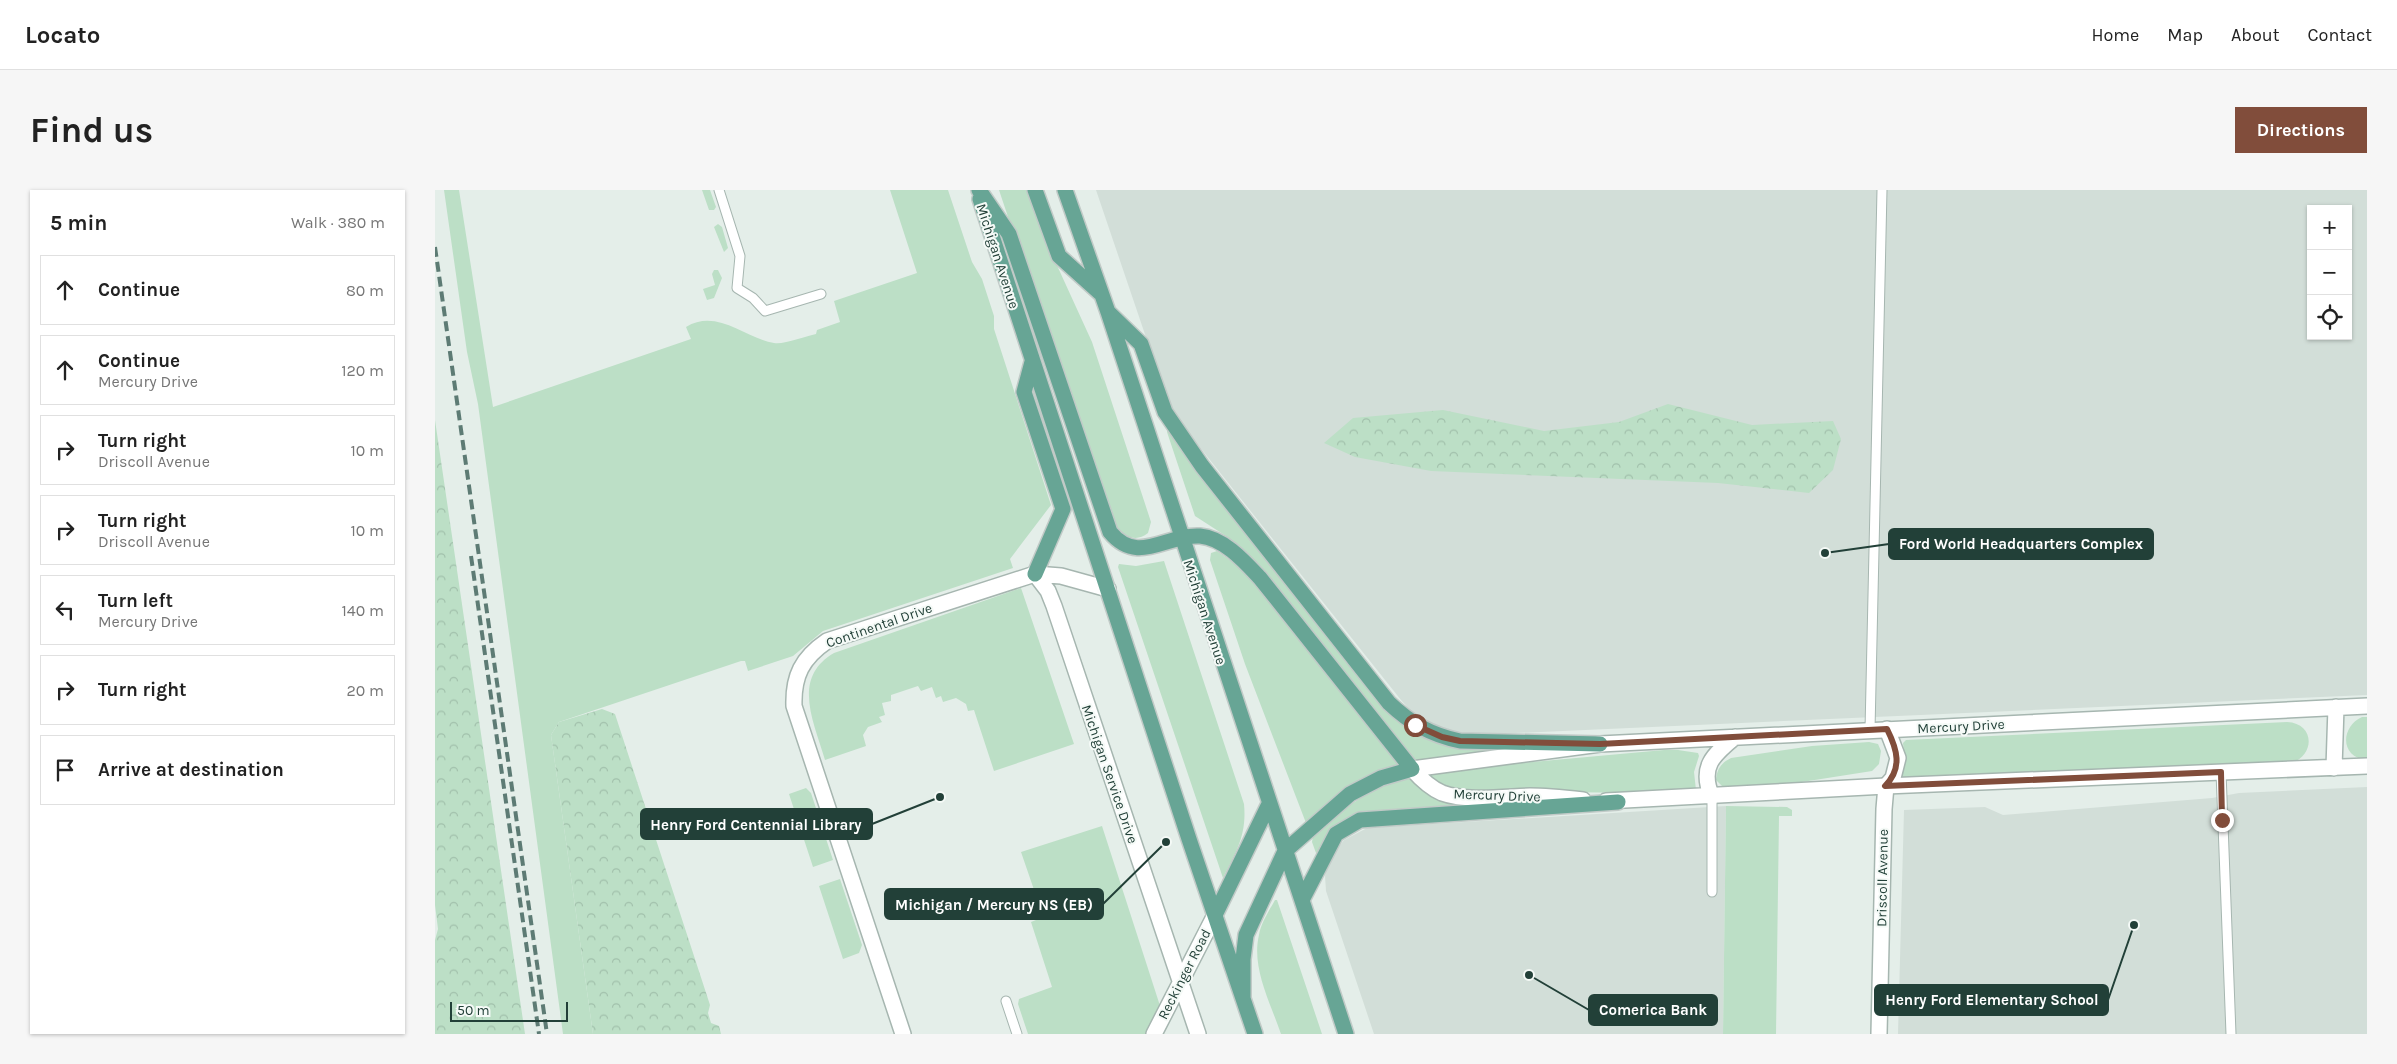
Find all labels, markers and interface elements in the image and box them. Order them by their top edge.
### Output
text: Locato [25,21,100,49]
text: Home [2091,24,2139,46]
text: Map [2167,24,2203,46]
text: About [2231,24,2280,46]
text: Contact [2308,24,2372,46]
button: Directions [2235,107,2367,153]
text: Find us [30,110,153,151]
street label: Michigan Avenue [973,202,1023,311]
map controls [2307,205,2352,340]
button: + [2307,205,2352,250]
text: 5 min [50,211,107,235]
text: Walk · 380 m [291,213,385,232]
button: − [2307,250,2352,295]
icon: ahead [51,276,79,304]
text: Continue [98,279,180,301]
text: 80 m [346,281,384,300]
button: locate [2307,295,2352,340]
text: Continue [98,350,180,372]
icon: ahead [51,356,79,384]
text: 120 m [341,361,384,380]
text: Mercury Drive [98,372,198,391]
text: Turn right [98,430,187,452]
icon: right [51,436,79,464]
text: 10 m [350,441,384,460]
text: Driscoll Avenue [98,452,210,471]
text: Turn right [98,510,187,532]
icon: right [51,516,79,544]
text: 10 m [350,521,384,540]
callout: Ford World Headquarters Complex [1889,529,2153,559]
text: Driscoll Avenue [98,532,210,551]
text: Ford World Headquarters Complex [1899,535,2144,553]
street label: Michigan Avenue [1180,558,1230,667]
text: Turn left [98,590,173,612]
icon: left [51,596,79,624]
street label: Continental Drive [824,599,934,652]
text: 140 m [342,601,384,620]
text: Mercury Drive [98,612,198,631]
icon: right [51,676,79,704]
text: Turn right [98,679,187,701]
text: 20 m [346,681,384,700]
street label: Michigan Service Drive [1078,703,1141,846]
route start [1404,714,1427,737]
street label: Mercury Drive [1917,716,2005,737]
icon: arrive [51,756,79,784]
text: Arrive at destination [98,759,284,781]
street label: Mercury Drive [1453,785,1541,806]
callout: Henry Ford Centennial Library [641,809,872,839]
route end [2211,809,2234,832]
text: Henry Ford Centennial Library [650,816,862,834]
street label: Driscoll Avenue [1873,829,1892,927]
callout: Michigan / Mercury NS (EB) [885,889,1103,919]
text: Michigan / Mercury NS (EB) [895,896,1093,914]
street label: Reckinger Road [1154,926,1215,1022]
callout: Henry Ford Elementary School [1875,985,2108,1015]
text: Henry Ford Elementary School [1885,991,2099,1009]
callout: Comerica Bank [1589,995,1717,1025]
scale bar [450,999,567,1022]
text: Comerica Bank [1599,1001,1707,1019]
text: 50 m [457,1002,490,1019]

